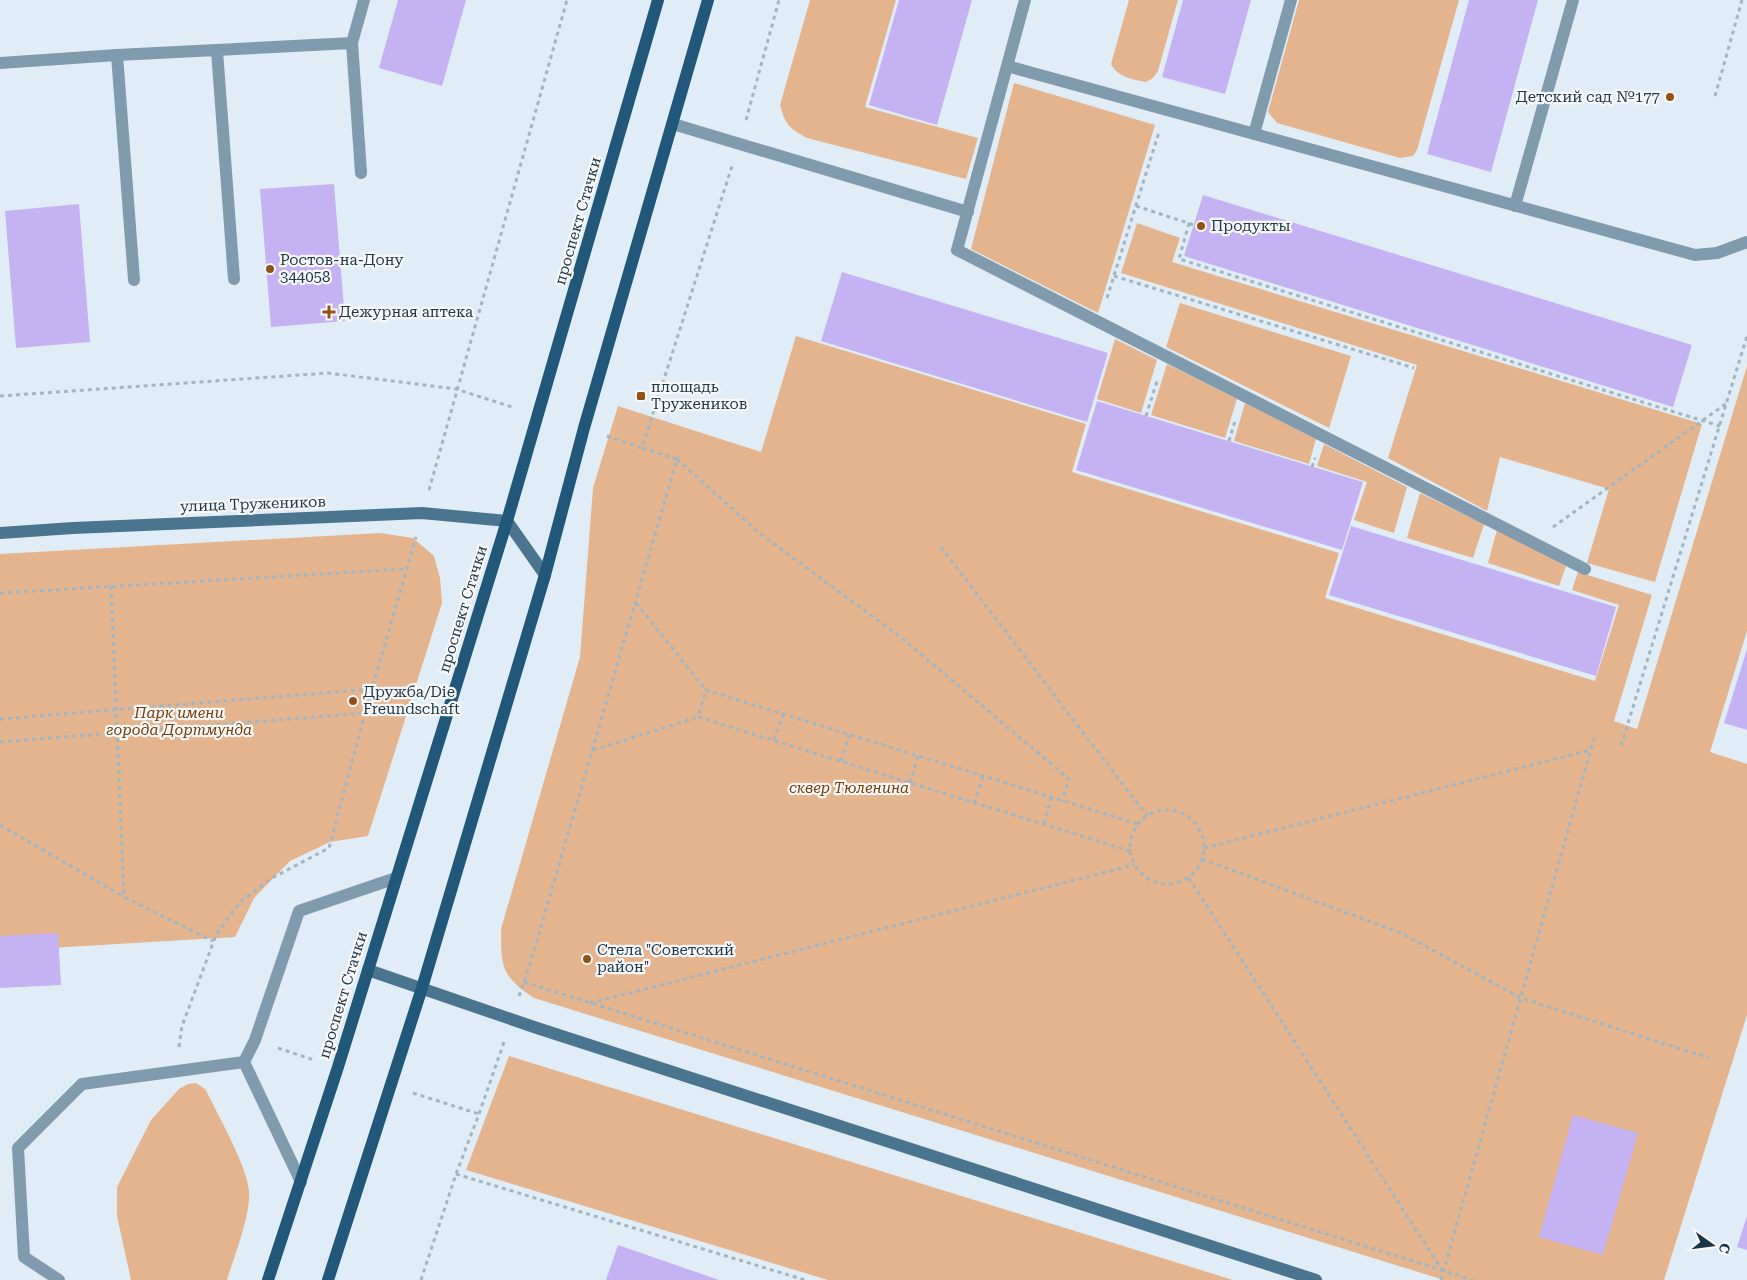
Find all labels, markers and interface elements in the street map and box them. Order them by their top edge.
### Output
place label: Детский сад №177 [1516,88,1660,106]
marker: Детский сад №177 [1664,91,1676,103]
street label: проспект Стачки [551,155,605,287]
place label: Продукты [1211,217,1291,235]
marker: Продукты [1195,220,1207,232]
place label: Ростов-на-Дону 344058 [280,251,403,286]
marker: Ростов-на-Дону 344058 [264,263,276,275]
place label: Дежурная аптека [339,303,473,321]
marker: Дежурная аптека [323,306,335,318]
place label: площадь Тружеников [651,378,747,413]
marker: площадь Тружеников [635,390,647,402]
street label: улица Тружеников [180,492,326,516]
street label: проспект Стачки [435,543,491,675]
place label: Дружба/Die Freundschaft [363,683,460,718]
marker: Дружба/Die Freundschaft [347,695,359,707]
park label: Парк имени города Дортмунда [106,704,252,739]
park label: сквер Тюленина [789,779,909,797]
street label: проспект Стачки [315,929,371,1061]
place label: Стела "Советский район" [597,941,734,976]
marker: Стела "Советский район" [581,953,593,965]
north arrow [1687,1220,1737,1270]
text: С [1716,1241,1734,1255]

